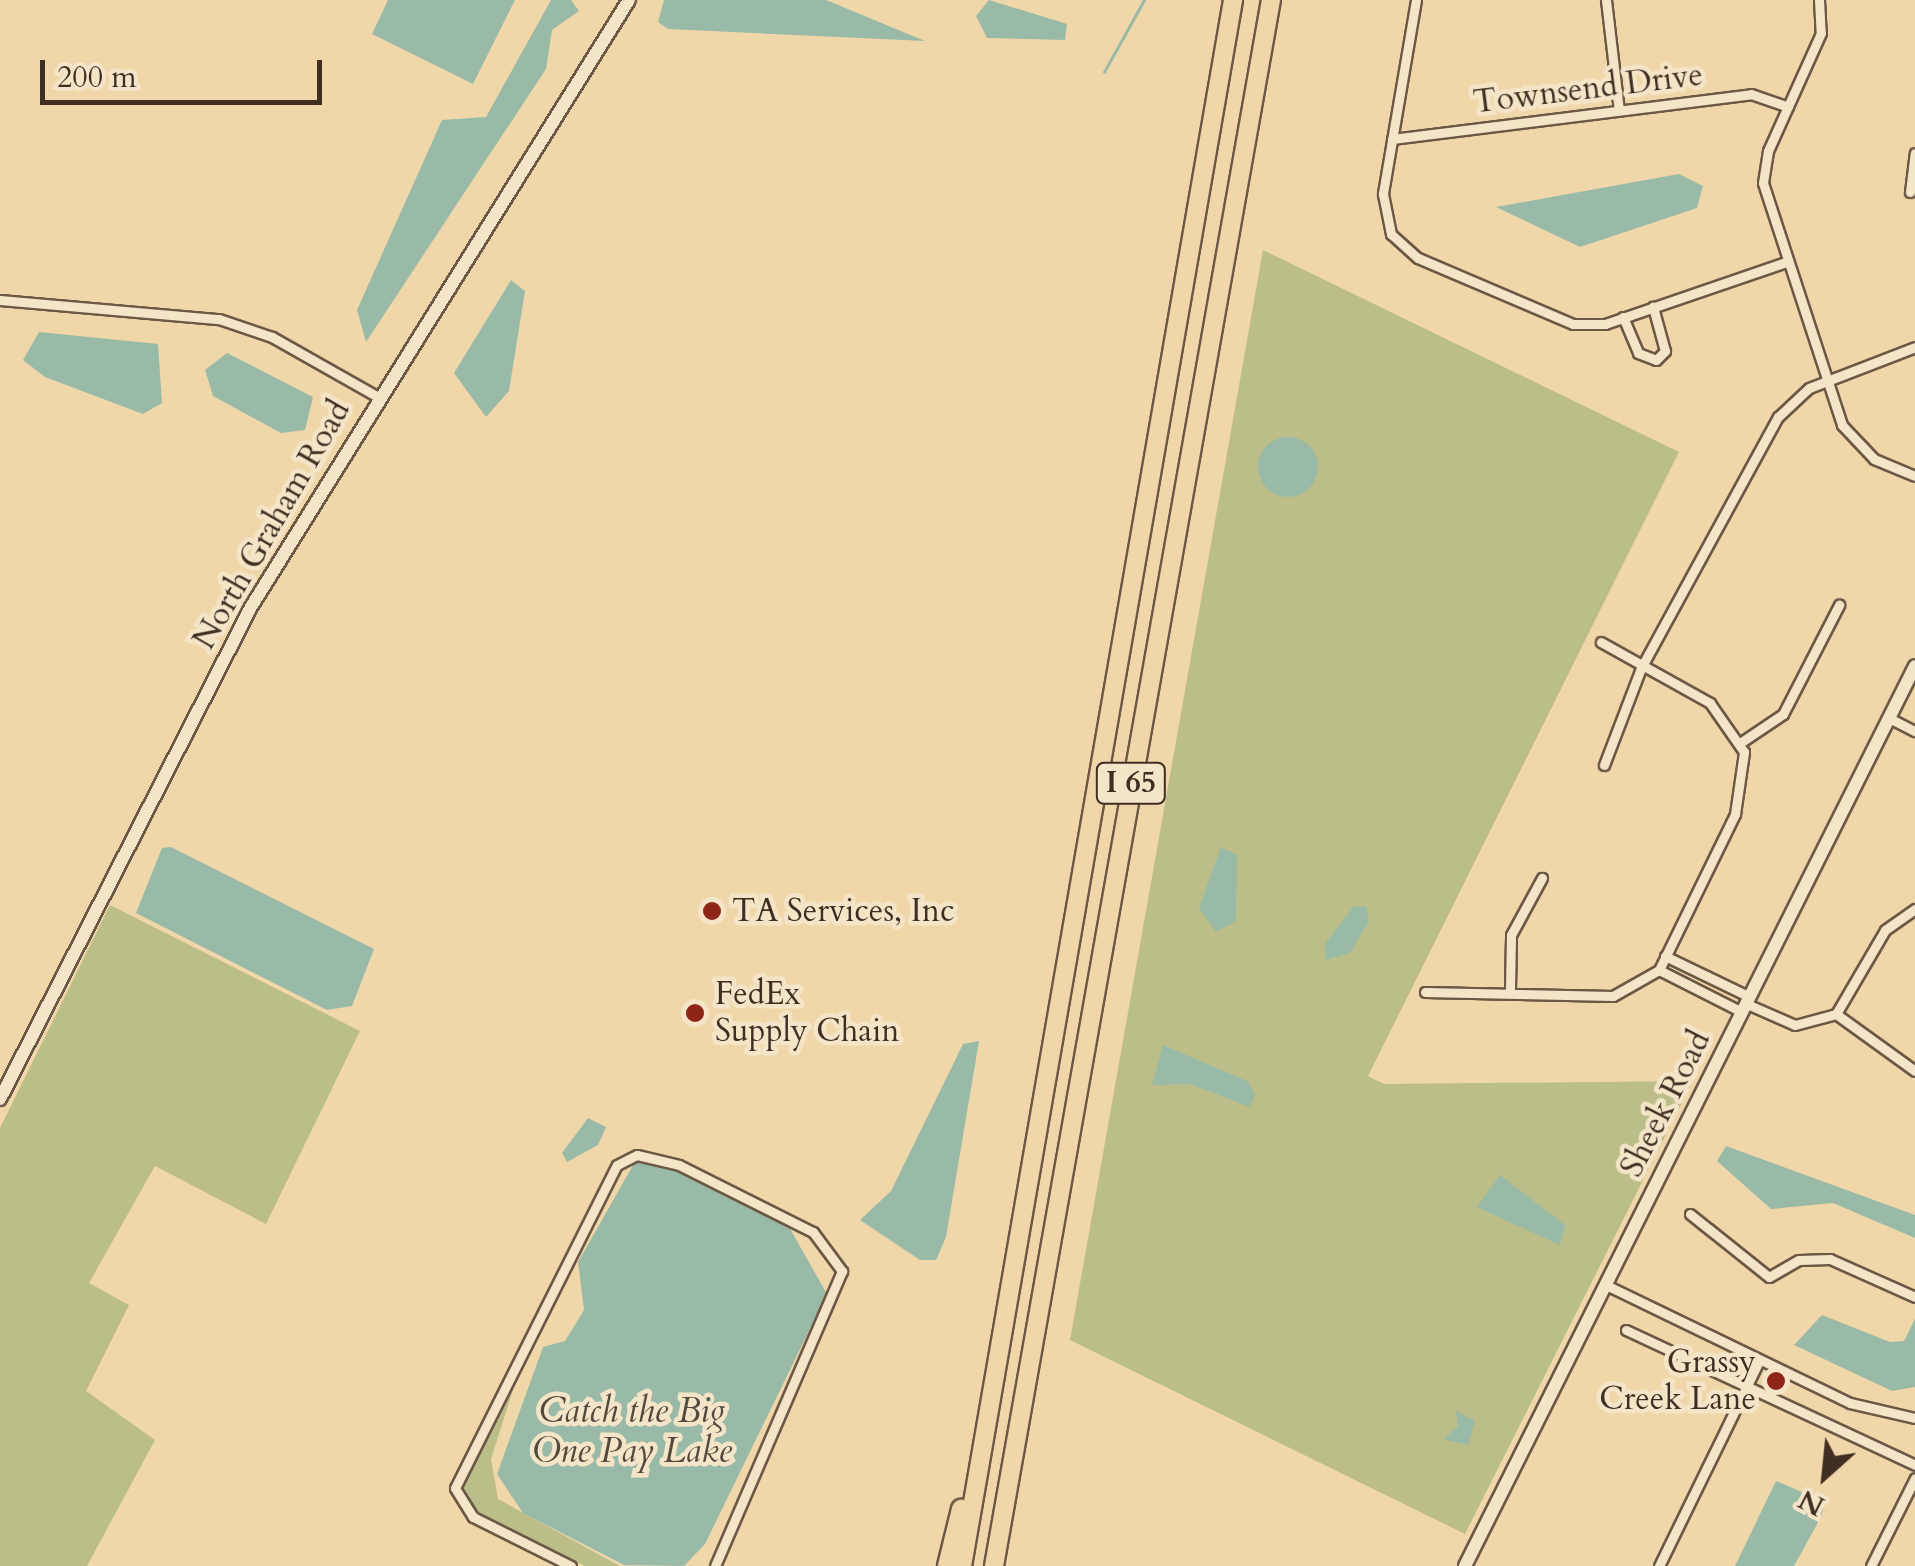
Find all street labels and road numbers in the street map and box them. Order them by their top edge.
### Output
street label: Townsend Drive [1471,56,1705,122]
street label: North Graham Road [185,394,359,656]
road number: I 65 [1094,758,1168,808]
street label: Sheek Road [1613,1025,1719,1183]

